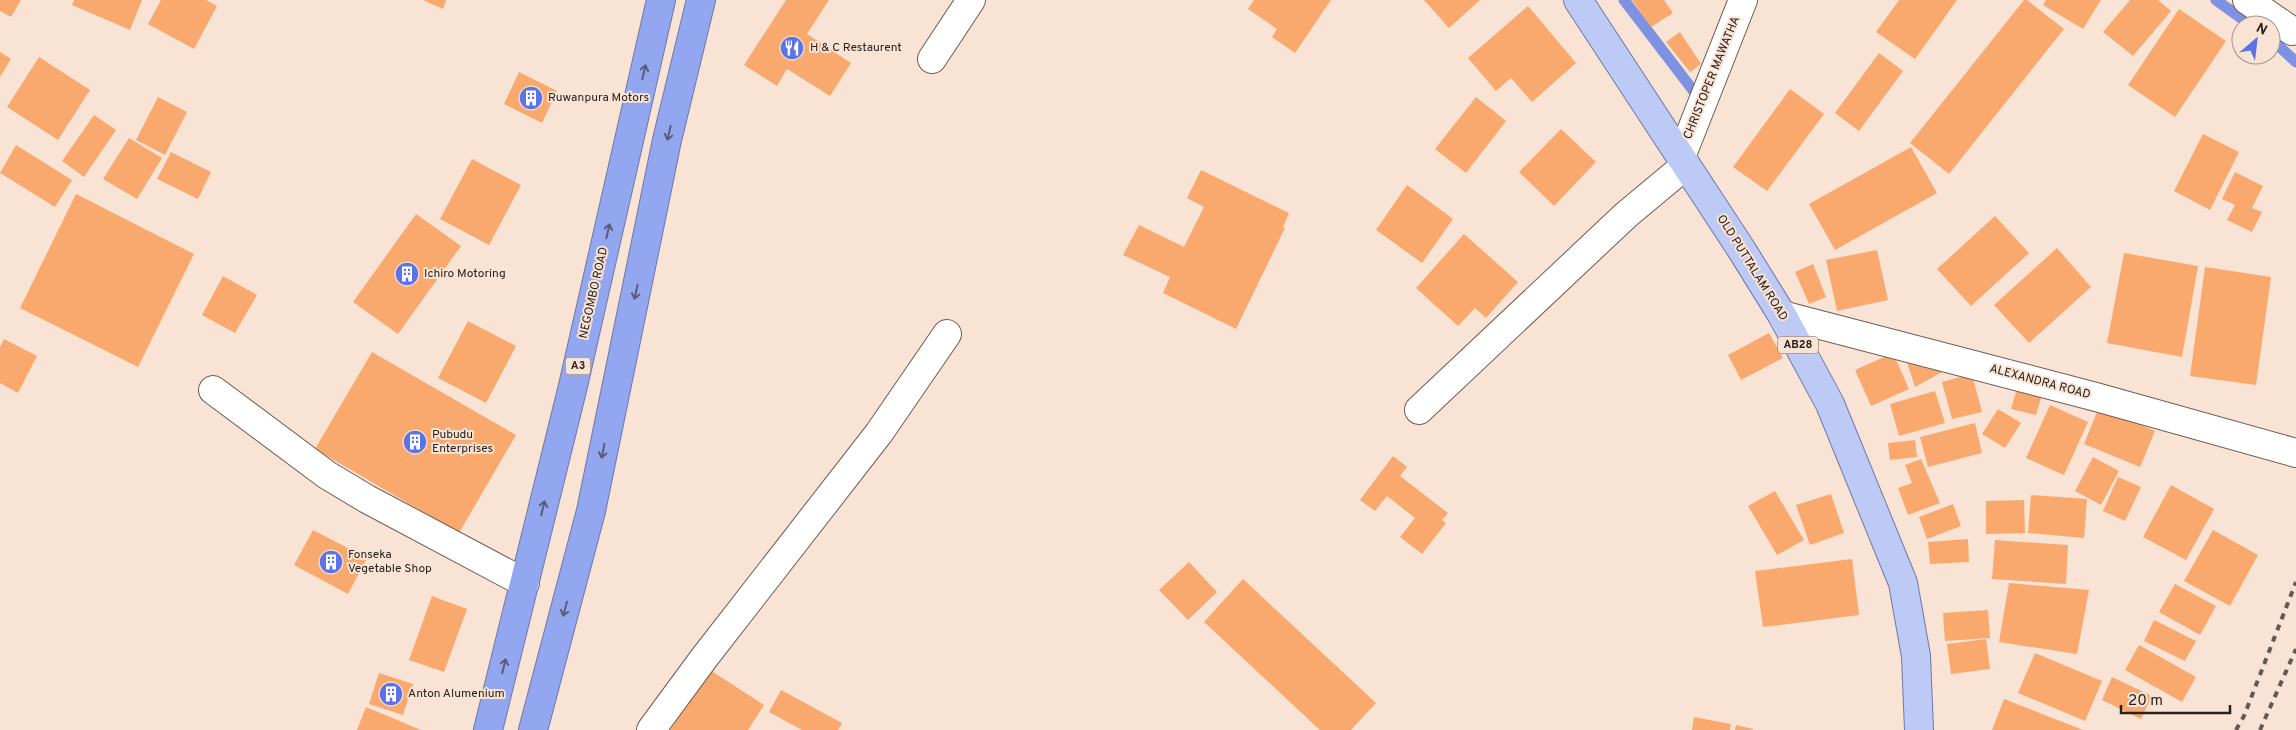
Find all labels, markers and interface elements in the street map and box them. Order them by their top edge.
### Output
street label: CHRISTOPER MAWATHA [1680,14,1744,142]
north arrow [2231,15,2281,65]
text: N [2253,20,2270,40]
restaurant icon: H & C Restaurent [779,35,805,61]
place label: H & C Restaurent [810,40,902,56]
one-way arrow [640,65,650,81]
building icon: Ruwanpura Motors [518,85,544,111]
place label: Ruwanpura Motors [548,90,649,106]
one-way arrow [664,124,673,140]
street label: OLD PUTTALAM ROAD [1713,212,1791,324]
one-way arrow [604,223,613,239]
street label: NEGOMBO ROAD [576,246,612,340]
building icon: Ichiro Motoring [394,261,420,287]
place label: Ichiro Motoring [424,266,506,282]
one-way arrow [631,283,640,299]
road number: AB28 [1778,336,1818,354]
road number: A3 [566,358,590,374]
street label: ALEXANDRA ROAD [1988,361,2092,403]
place label: Pubudu Enterprises [432,427,493,457]
building icon: Pubudu Enterprises [402,429,428,455]
one-way arrow [598,442,608,458]
one-way arrow [539,501,548,517]
place label: Fonseka Vegetable Shop [348,547,432,577]
building icon: Fonseka Vegetable Shop [318,549,344,575]
one-way arrow [560,600,570,616]
one-way arrow [500,658,510,674]
building icon: Anton Alumenium [378,681,404,707]
scale bar [2121,682,2230,714]
place label: Anton Alumenium [408,686,505,702]
text: 20 m [2128,692,2163,711]

